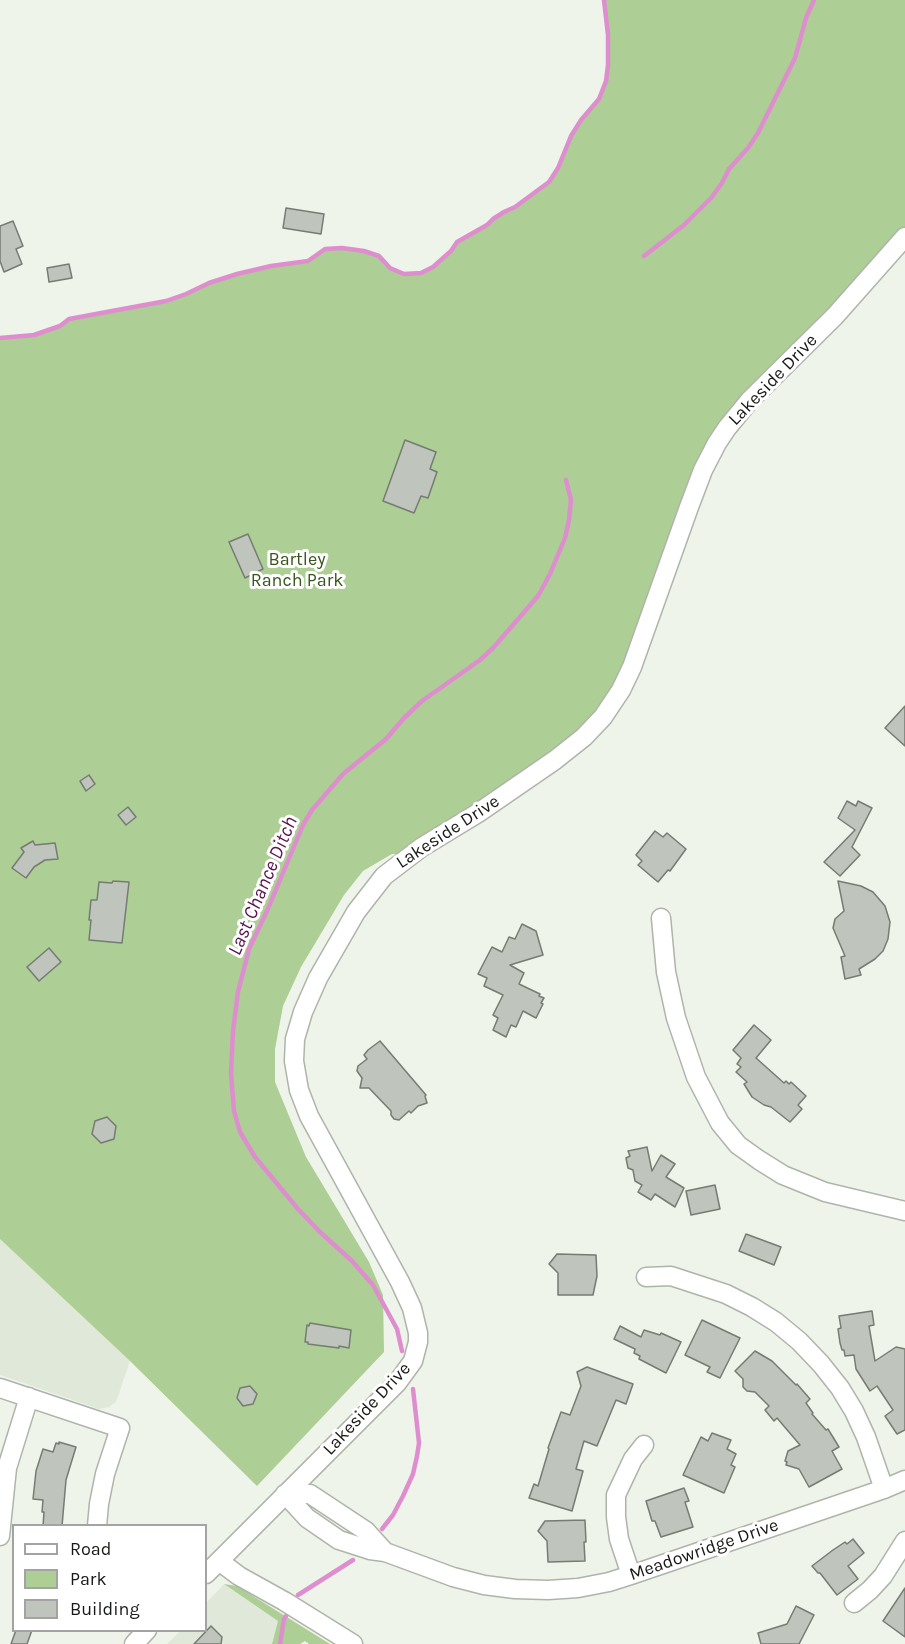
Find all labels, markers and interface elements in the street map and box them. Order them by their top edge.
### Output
street label: Lakeside Drive [724,330,822,430]
park label: Bartley Ranch Park [251,549,343,592]
street label: Lakeside Drive [392,791,504,873]
water label: Last Chance Ditch [223,813,303,959]
street label: Lakeside Drive [319,1358,415,1460]
street label: Meadowridge Drive [627,1514,781,1586]
legend [12,1524,207,1632]
text: Road [70,1538,111,1560]
text: Park [70,1568,107,1590]
text: Building [70,1598,140,1620]

